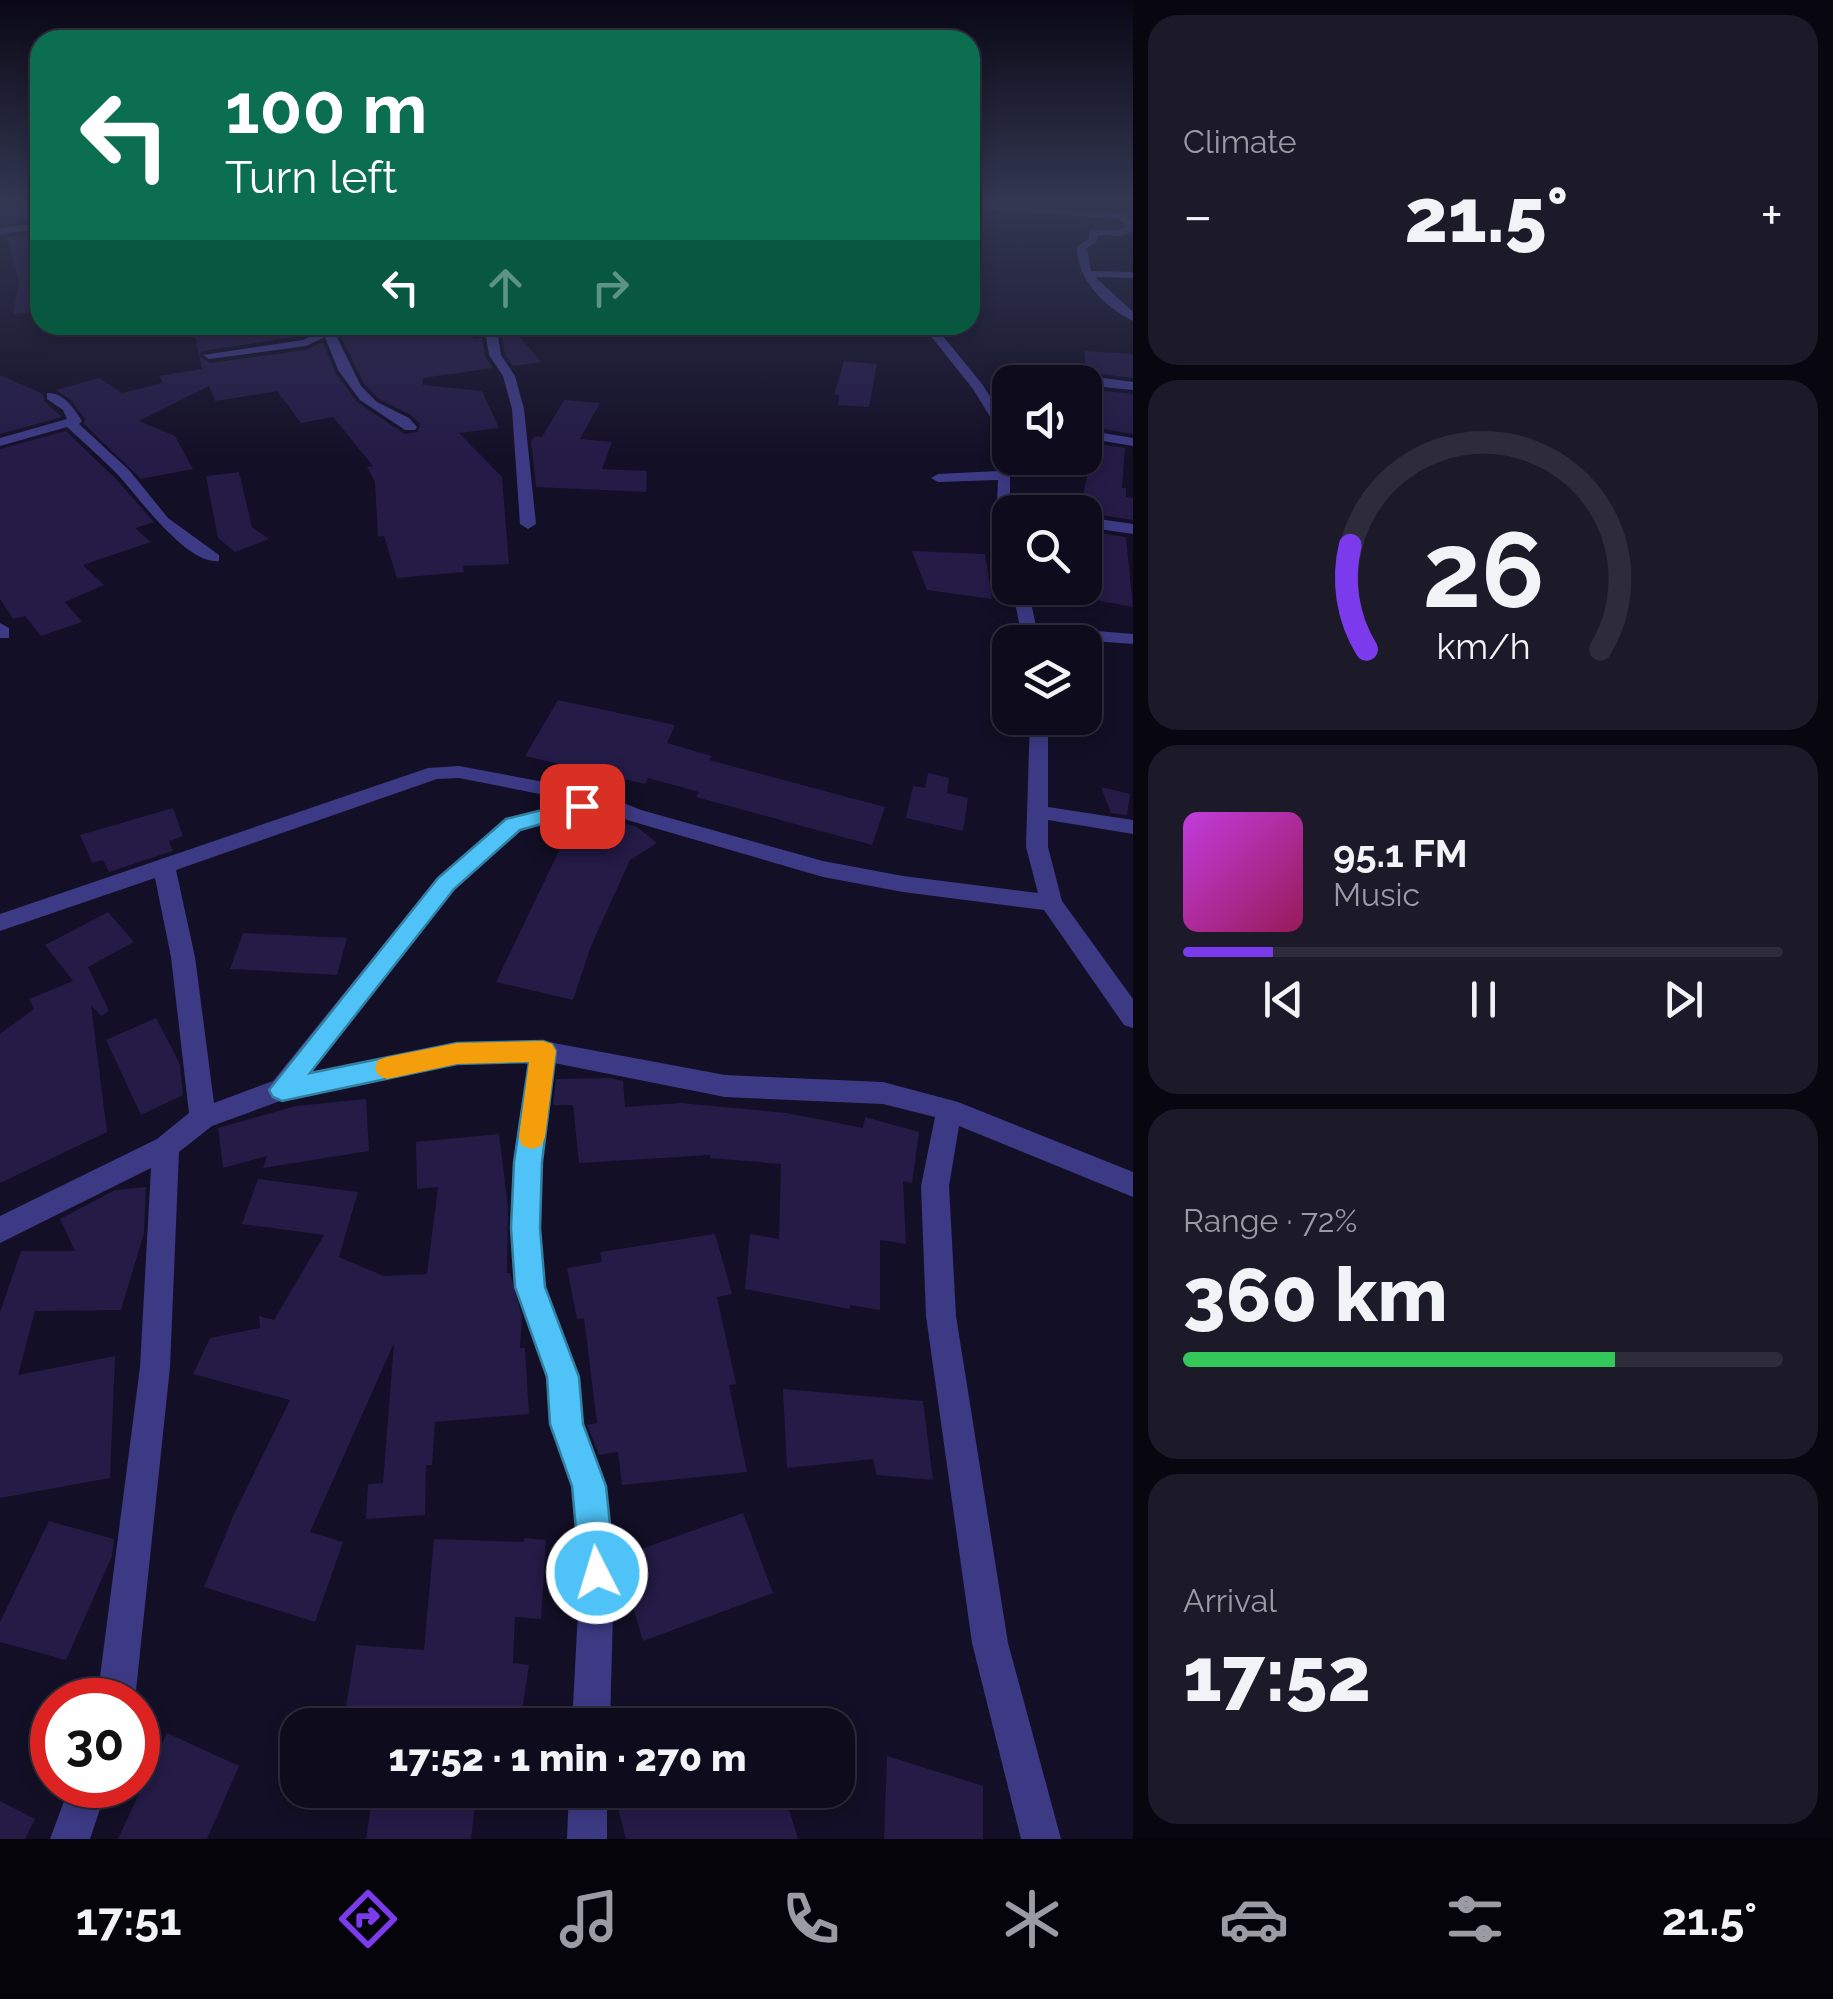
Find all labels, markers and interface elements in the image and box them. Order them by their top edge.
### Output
text: 100 m [225,67,428,149]
icon: left [60,70,190,200]
text: Climate [1183,123,1297,160]
text: Turn left [225,151,397,204]
text: 21.5° [1404,171,1568,260]
text: − [1183,183,1213,248]
text: + [1760,183,1783,248]
icon: left [373,260,428,315]
icon: ahead [478,260,533,315]
icon: right [583,260,638,315]
map controls [992,365,1102,735]
button: sound [992,365,1102,475]
button: search [992,495,1102,605]
text: 26 [1422,509,1544,631]
button: layers [992,625,1102,735]
text: km/h [1436,625,1530,667]
pin [540,764,625,849]
icon: arrive [555,779,610,834]
text: 95.1 FM [1333,831,1468,876]
text: Music [1333,876,1420,913]
icon: previous [1256,972,1311,1027]
icon: pause [1456,972,1511,1027]
icon: next [1656,972,1711,1027]
text: Range · 72% [1183,1202,1357,1239]
text: 360 km [1183,1250,1448,1339]
position arrow [545,1521,649,1625]
text: Arrival [1183,1582,1277,1619]
text: 17:52 [1183,1630,1371,1719]
speed limit sign: 30 [30,1678,160,1808]
text: 17:52 · 1 min · 270 m [388,1735,747,1780]
icon: directions [333,1884,403,1954]
icon: music [554,1884,624,1954]
icon: phone [776,1884,846,1954]
icon: climate [997,1884,1067,1954]
icon: car [1219,1884,1289,1954]
icon: filters [1440,1884,1510,1954]
text: 17:51 [76,1893,181,1946]
text: 21.5° [1662,1893,1757,1946]

